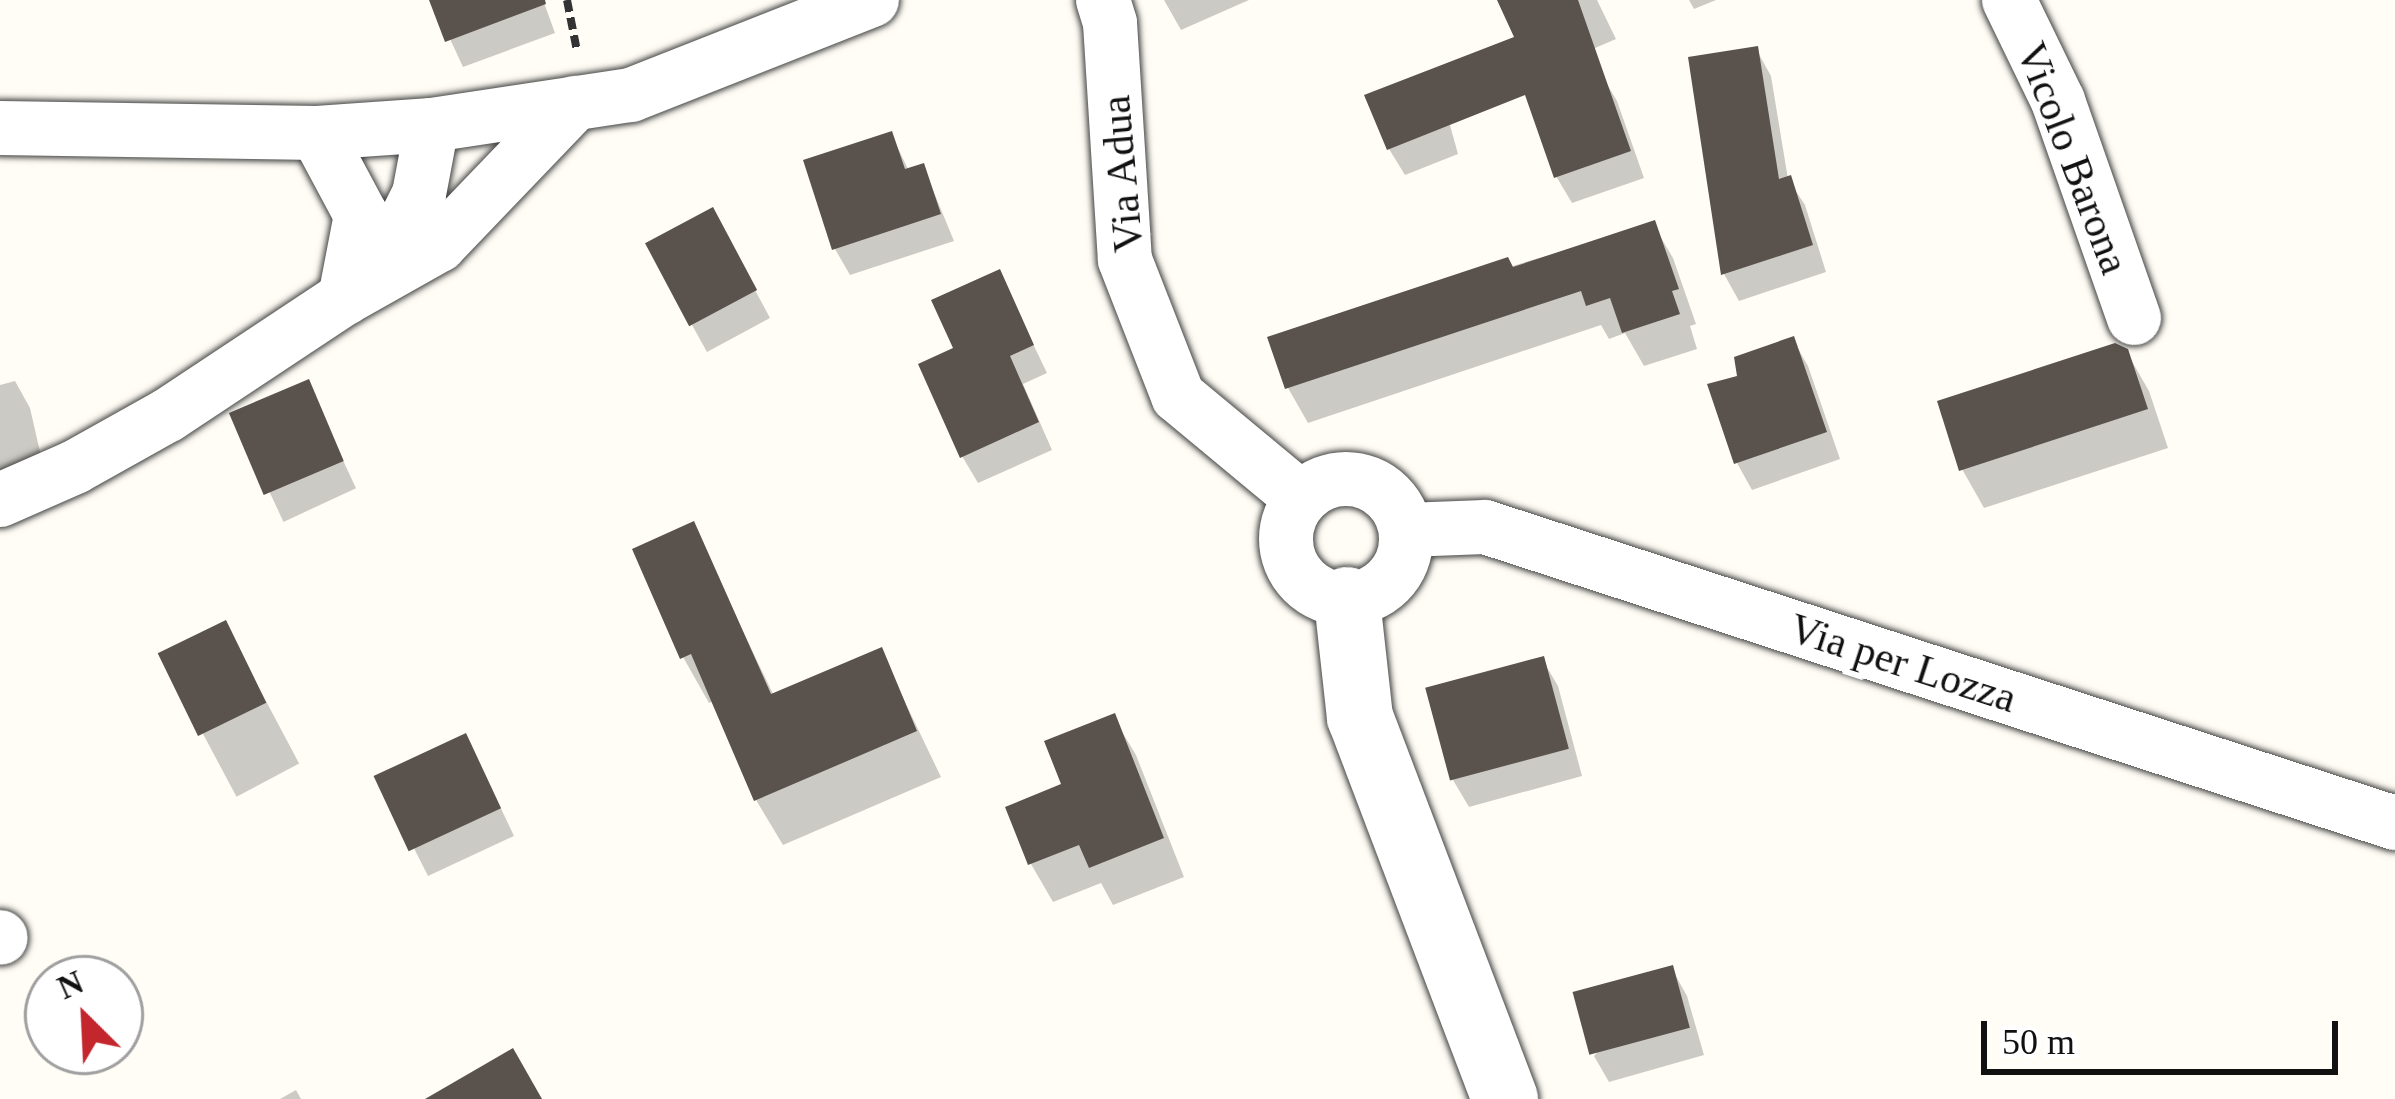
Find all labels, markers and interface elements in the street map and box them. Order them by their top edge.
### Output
street label: Vicolo Barona [2006,35,2140,281]
street label: Via Adua [1090,92,1154,256]
street label: Via per Lozza [1783,603,2023,723]
north arrow [24,955,144,1075]
text: N [52,964,89,1006]
scale bar [1987,997,2344,1071]
text: 50 m [2002,1022,2075,1062]

